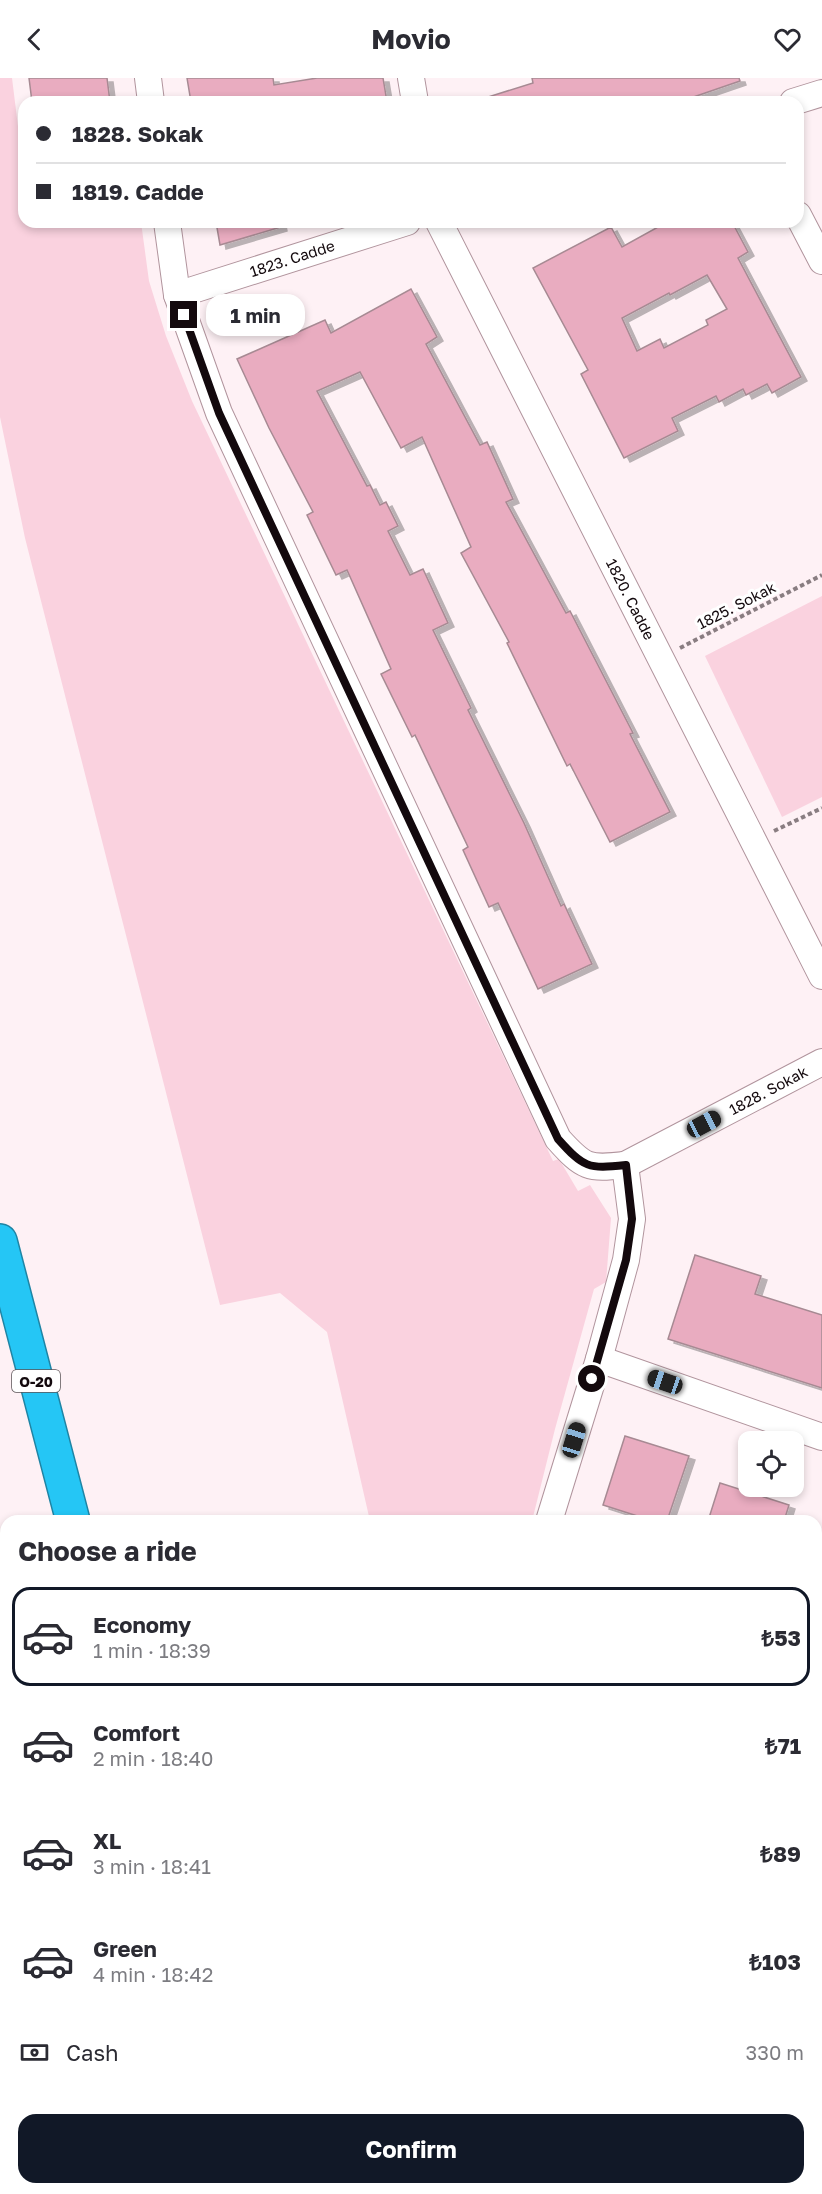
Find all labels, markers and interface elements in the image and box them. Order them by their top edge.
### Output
icon: back [18,23,51,56]
text: Movio [371,23,451,55]
icon: heart [771,23,804,56]
text: 1828. Sokak [72,120,203,147]
text: 1819. Cadde [72,178,204,205]
street label: 1823. Cadde [247,236,337,280]
callout: 1 min [205,294,304,336]
route end [170,301,197,328]
text: 1 min [230,303,281,327]
street label: 1820. Cadde [603,555,659,643]
street label: 1825. Sokak [694,577,779,633]
street label: 1828. Sokak [726,1062,811,1118]
car [684,1108,724,1140]
route start [578,1365,605,1392]
car [645,1368,685,1396]
road number: O-20 [12,1370,60,1392]
car [560,1420,588,1460]
map controls [738,1431,804,1497]
button: locate [738,1431,804,1497]
text: Choose a ride [18,1535,197,1567]
icon: car [21,1610,75,1664]
text: Economy [93,1611,191,1638]
text: ₺53 [762,1624,801,1651]
text: 1 min · 18:39 [93,1638,211,1662]
icon: car [21,1718,75,1772]
text: Comfort [93,1719,180,1746]
text: ₺71 [765,1732,801,1759]
text: 2 min · 18:40 [93,1746,213,1770]
icon: car [21,1826,75,1880]
text: XL [93,1827,121,1854]
text: ₺89 [760,1840,801,1867]
text: 3 min · 18:41 [93,1854,211,1878]
icon: car [21,1934,75,1988]
text: Green [93,1935,157,1962]
text: ₺103 [749,1948,801,1975]
text: 4 min · 18:42 [93,1962,213,1986]
icon: cash [18,2036,51,2069]
text: Cash [66,2039,119,2066]
text: 330 m [746,2040,804,2064]
button: Confirm [18,2114,804,2183]

